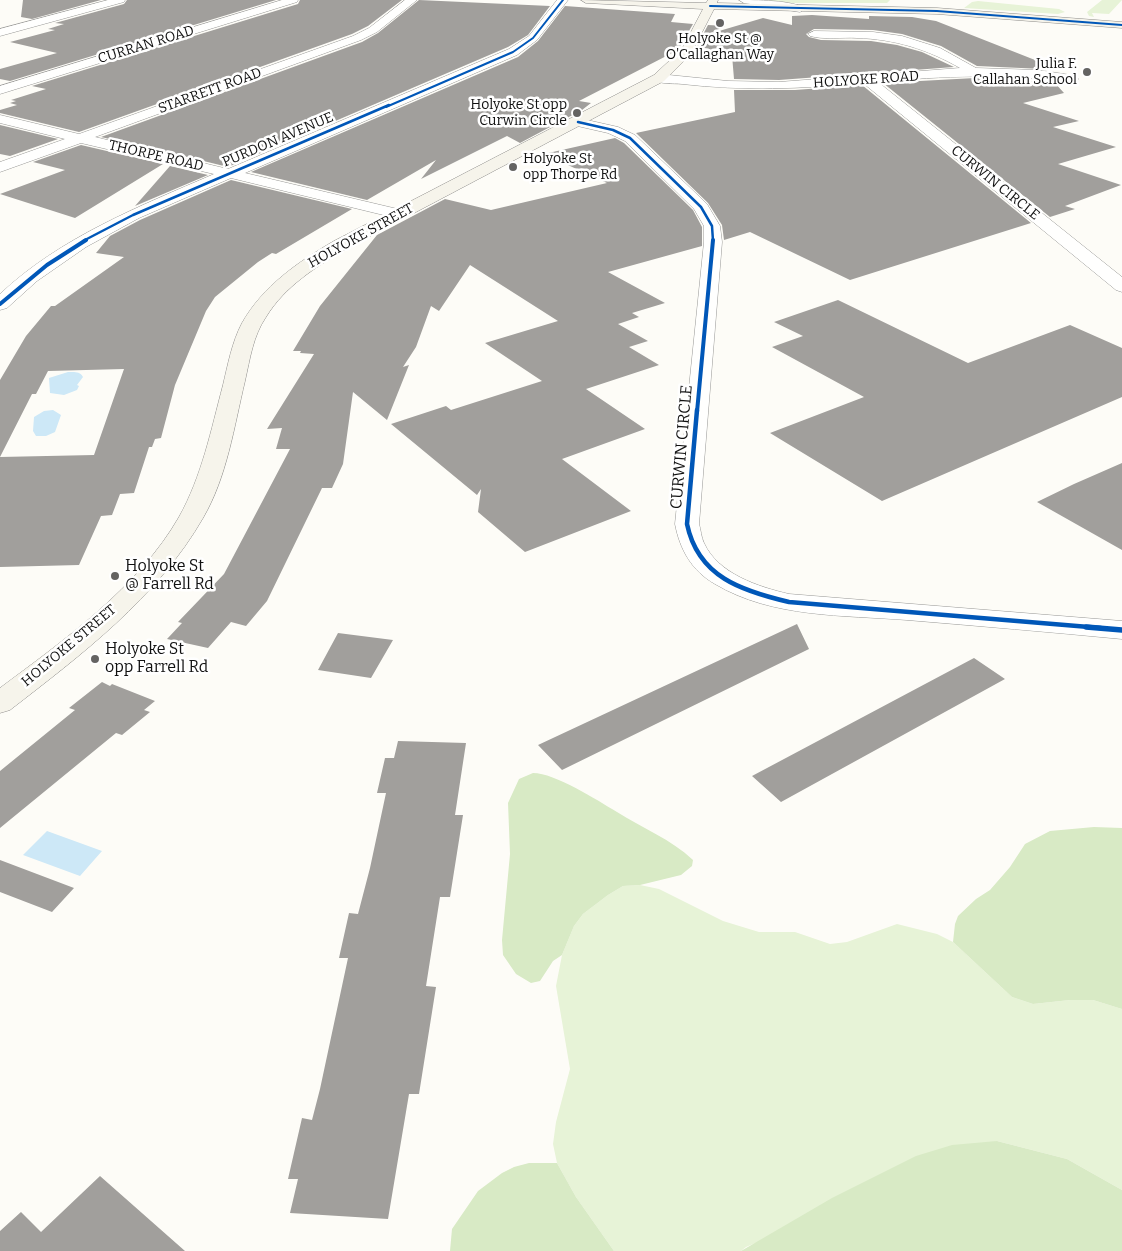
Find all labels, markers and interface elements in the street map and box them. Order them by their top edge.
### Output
marker: Holyoke St @ O'Callaghan Way [714,17,726,29]
street label: CURRAN ROAD [96,22,196,68]
place label: Holyoke St @ O'Callaghan Way [666,31,774,64]
place label: Julia F. Callahan School [973,56,1077,88]
street label: STARRETT ROAD [156,65,264,117]
marker: Julia F. Callahan School [1081,66,1093,78]
street label: HOLYOKE ROAD [812,68,920,92]
place label: Holyoke St opp Curwin Circle [470,97,567,130]
marker: Holyoke St opp Curwin Circle [571,107,583,119]
street label: PURDON AVENUE [220,109,336,171]
street label: THORPE ROAD [107,137,205,175]
street label: CURWIN CIRCLE [947,142,1043,224]
place label: Holyoke St opp Thorpe Rd [523,151,617,184]
marker: Holyoke St opp Thorpe Rd [507,161,519,173]
street label: HOLYOKE STREET [305,200,417,272]
street label: CURWIN CIRCLE [667,384,697,510]
place label: Holyoke St @ Farrell Rd [125,557,214,595]
marker: Holyoke St @ Farrell Rd [109,570,121,582]
street label: HOLYOKE STREET [18,602,120,690]
place label: Holyoke St opp Farrell Rd [105,640,208,678]
marker: Holyoke St opp Farrell Rd [89,653,101,665]

